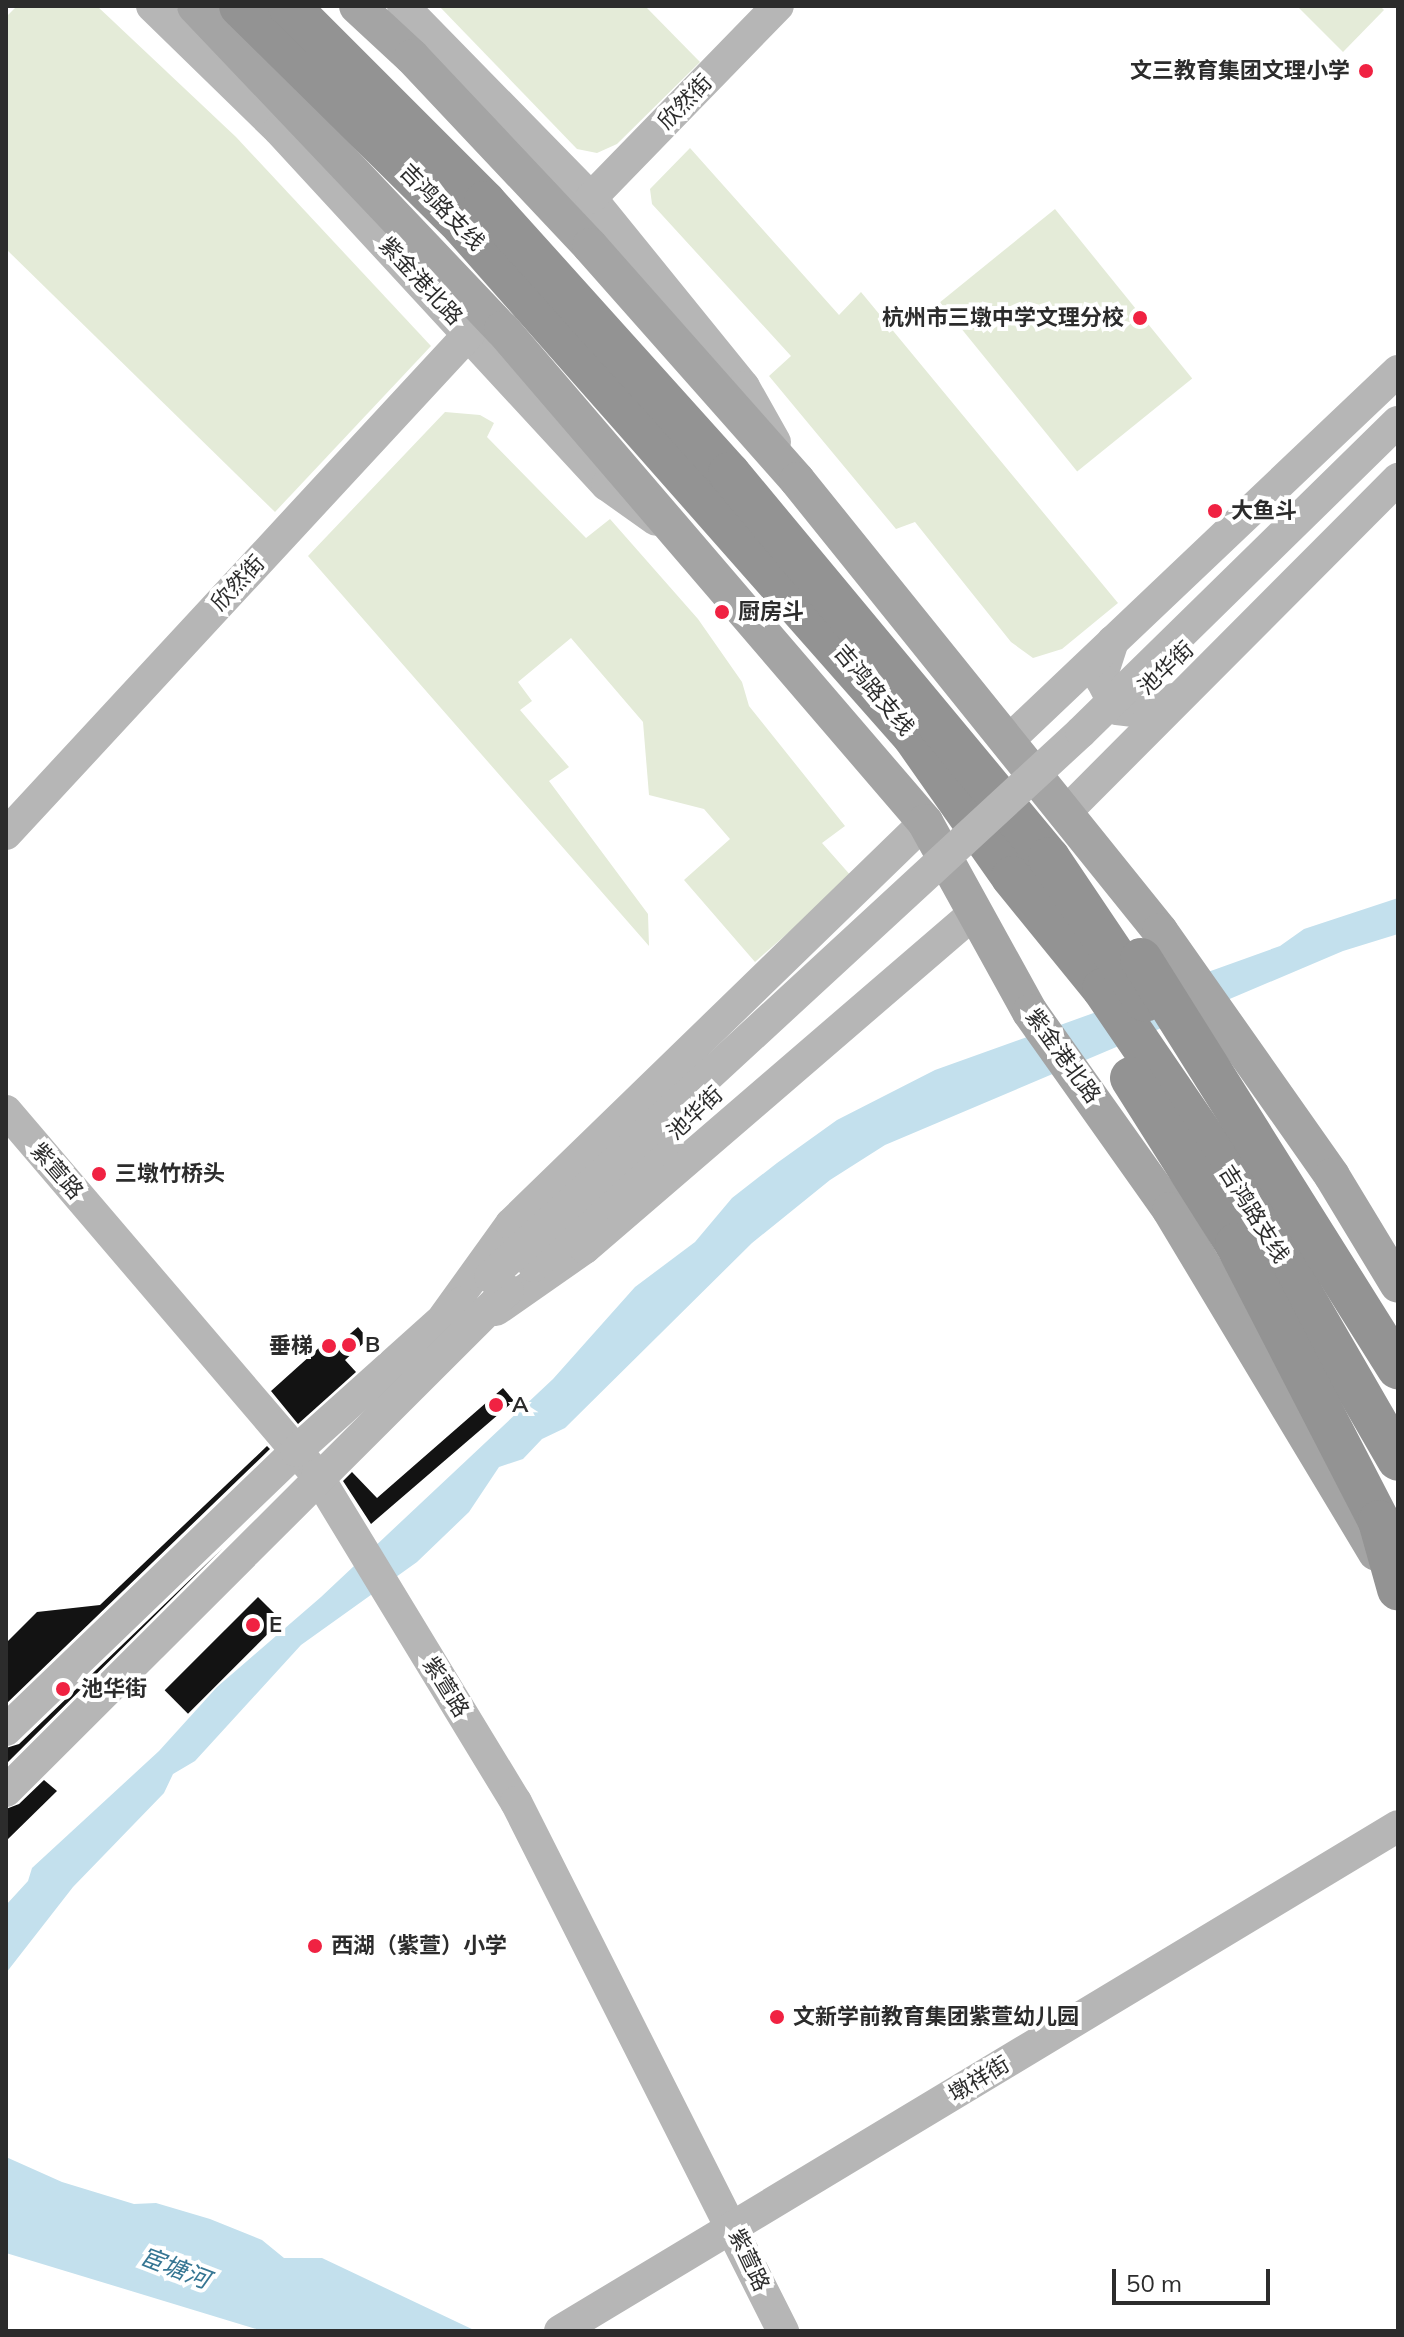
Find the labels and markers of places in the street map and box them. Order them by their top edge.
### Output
place label: 文三教育集团文理小学 [1130,58,1350,84]
marker: 文三教育集团文理小学 [1357,62,1375,80]
place label: 杭州市三墩中学文理分校 [882,305,1124,331]
marker: 杭州市三墩中学文理分校 [1131,309,1149,327]
place label: 大鱼斗 [1231,498,1297,524]
marker: 大鱼斗 [1206,502,1224,520]
place label: 厨房斗 [738,599,804,625]
marker: 厨房斗 [713,603,731,621]
place label: 三墩竹桥头 [115,1161,225,1187]
marker: 三墩竹桥头 [90,1165,108,1183]
place label: B [365,1332,380,1358]
place label: 垂梯 [269,1333,313,1359]
marker: B [340,1336,358,1354]
marker: 垂梯 [320,1337,338,1355]
place label: A [512,1392,528,1418]
marker: A [487,1396,505,1414]
place label: E [269,1612,282,1638]
marker: E [244,1616,262,1634]
place label: 池华街 [81,1676,147,1702]
marker: 池华街 [52,1678,74,1700]
place label: 西湖（紫萱）小学 [331,1933,507,1959]
marker: 西湖（紫萱）小学 [306,1937,324,1955]
place label: 文新学前教育集团紫萱幼儿园 [793,2004,1079,2030]
marker: 文新学前教育集团紫萱幼儿园 [768,2008,786,2026]

